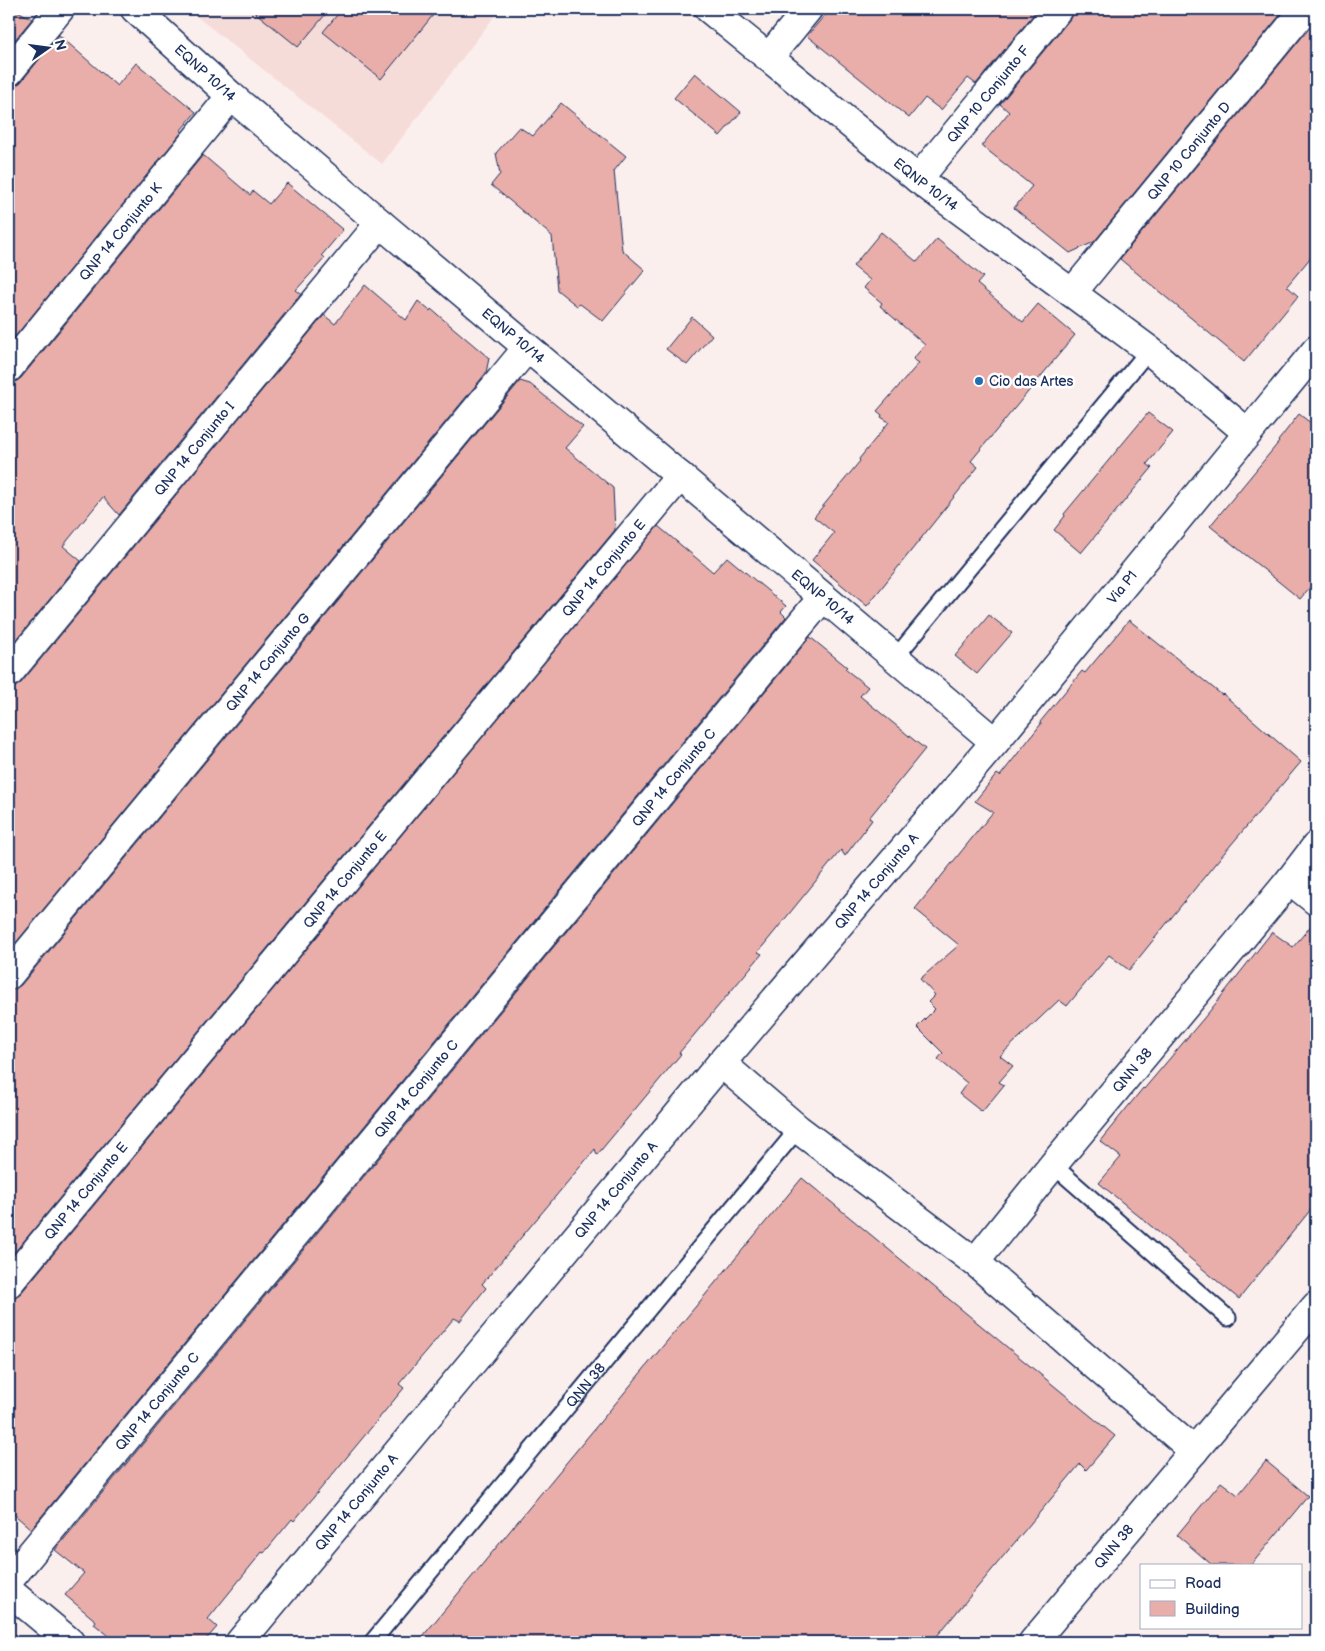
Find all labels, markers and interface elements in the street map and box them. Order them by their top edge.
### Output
north arrow [22,22,72,72]
text: N [51,38,70,52]
street label: EQNP 10/14 [171,41,240,106]
street label: QNP 10 Conjunto F [944,42,1034,146]
street label: QNP 10 Conjunto D [1144,98,1234,204]
street label: EQNP 10/14 [890,155,962,215]
street label: QNP 14 Conjunto K [76,179,166,284]
street label: EQNP 10/14 [478,305,548,368]
place label: Cio das Artes [989,373,1074,390]
marker: Cio das Artes [973,375,985,387]
street label: QNP 14 Conjunto I [151,398,238,499]
street label: QNP 14 Conjunto E [559,516,649,620]
street label: EQNP 10/14 [788,566,858,629]
street label: Via P1 [1104,567,1141,607]
street label: QNP 14 Conjunto G [222,609,314,715]
street label: QNP 14 Conjunto C [628,725,720,830]
street label: QNP 14 Conjunto E [300,827,390,932]
street label: QNP 14 Conjunto A [831,830,923,933]
street label: QNP 14 Conjunto C [371,1036,462,1141]
street label: QNN 38 [1109,1045,1156,1096]
street label: QNP 14 Conjunto A [571,1138,662,1242]
street label: QNP 14 Conjunto E [41,1139,131,1243]
street label: QNP 14 Conjunto C [112,1349,203,1454]
street label: QNN 38 [562,1360,609,1411]
street label: QNP 14 Conjunto A [312,1450,402,1554]
street label: QNN 38 [1090,1521,1137,1572]
legend [1140,1564,1302,1628]
text: Road [1185,1574,1221,1593]
text: Building [1185,1600,1240,1619]

